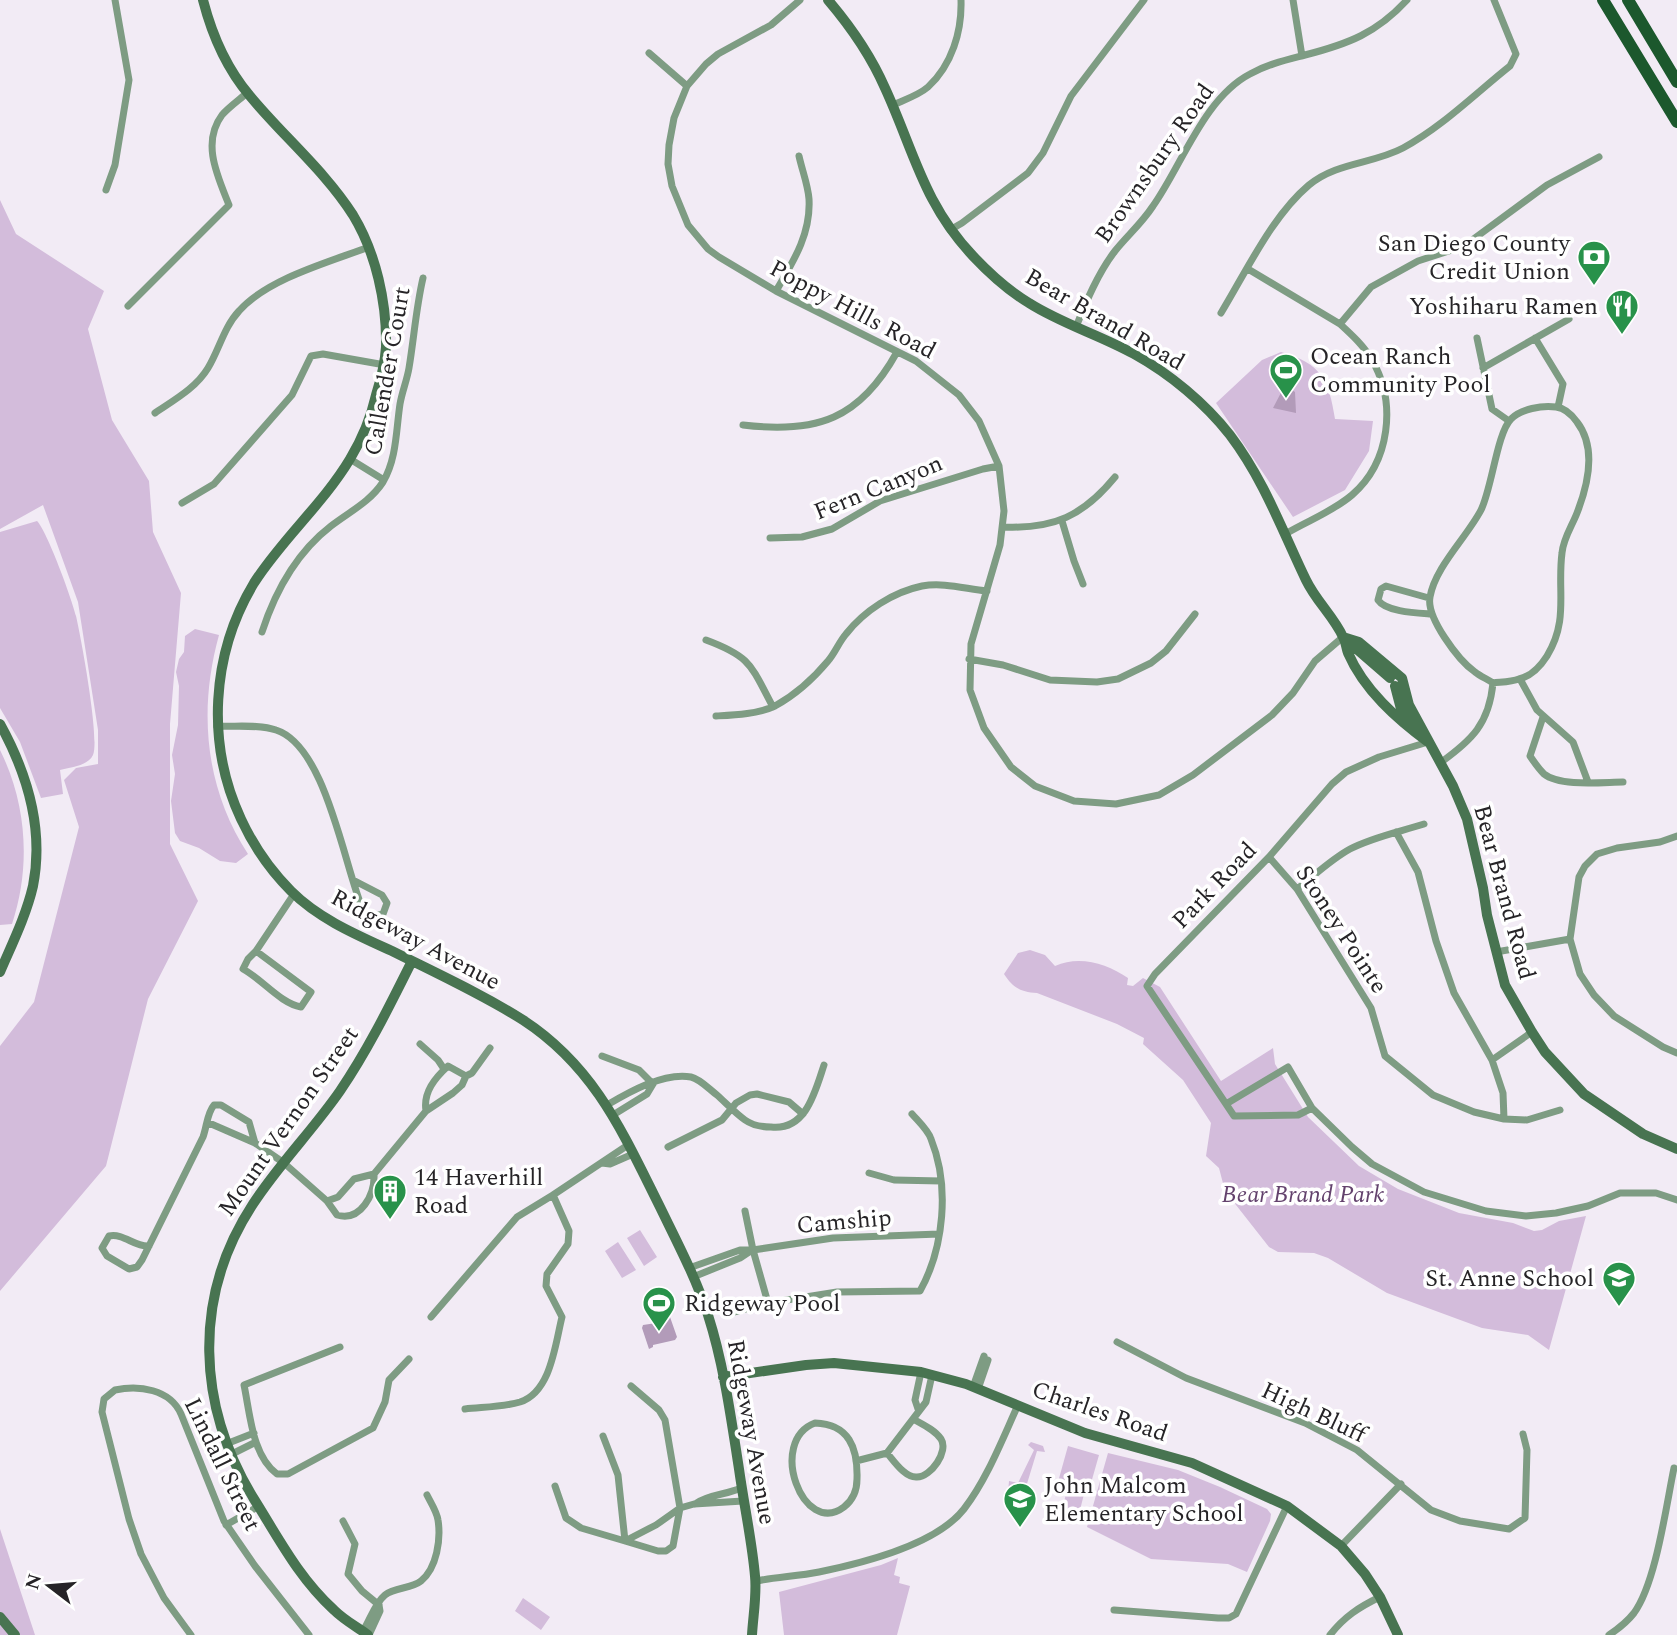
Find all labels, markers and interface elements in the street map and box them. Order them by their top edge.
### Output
street label: Brownsbury Road [1086,76,1224,251]
place label: San Diego County Credit Union [1378,226,1571,290]
bank icon: San Diego County Credit Union [1575,238,1613,287]
street label: Poppy Hills Road [763,251,942,369]
street label: Bear Brand Road [1018,259,1191,380]
street label: Callender Court [355,284,421,459]
restaurant icon: Yoshiharu Ramen [1603,287,1641,336]
place label: Yoshiharu Ramen [1409,289,1598,325]
place label: Ocean Ranch Community Pool [1310,339,1490,403]
sports icon: Ocean Ranch Community Pool [1267,351,1305,400]
street label: Fern Canyon [808,446,948,530]
street label: Bear Brand Road [1463,801,1545,984]
street label: Park Road [1164,834,1266,938]
street label: Stoney Pointe [1286,858,1396,1001]
street label: Ridgeway Avenue [324,880,507,1000]
street label: Mount Vernon Street [209,1019,368,1224]
place label: 14 Haverhill Road [414,1160,543,1224]
building icon: 14 Haverhill Road [371,1172,409,1221]
park label: Bear Brand Park [1222,1177,1384,1213]
street label: Camship [795,1200,893,1244]
school or university icon: St. Anne School [1600,1259,1638,1308]
place label: St. Anne School [1425,1261,1594,1297]
sports icon: Ridgeway Pool [640,1284,678,1333]
place label: Ridgeway Pool [684,1286,840,1322]
street label: Ridgeway Avenue [717,1337,785,1528]
street label: Charles Road [1027,1372,1173,1452]
street label: High Bluff [1255,1373,1373,1454]
street label: Lindall Street [174,1391,270,1537]
place label: John Malcom Elementary School [1044,1468,1244,1532]
school or university icon: John Malcom Elementary School [1001,1480,1039,1529]
north arrow [14,1551,84,1621]
text: N [18,1570,50,1593]

